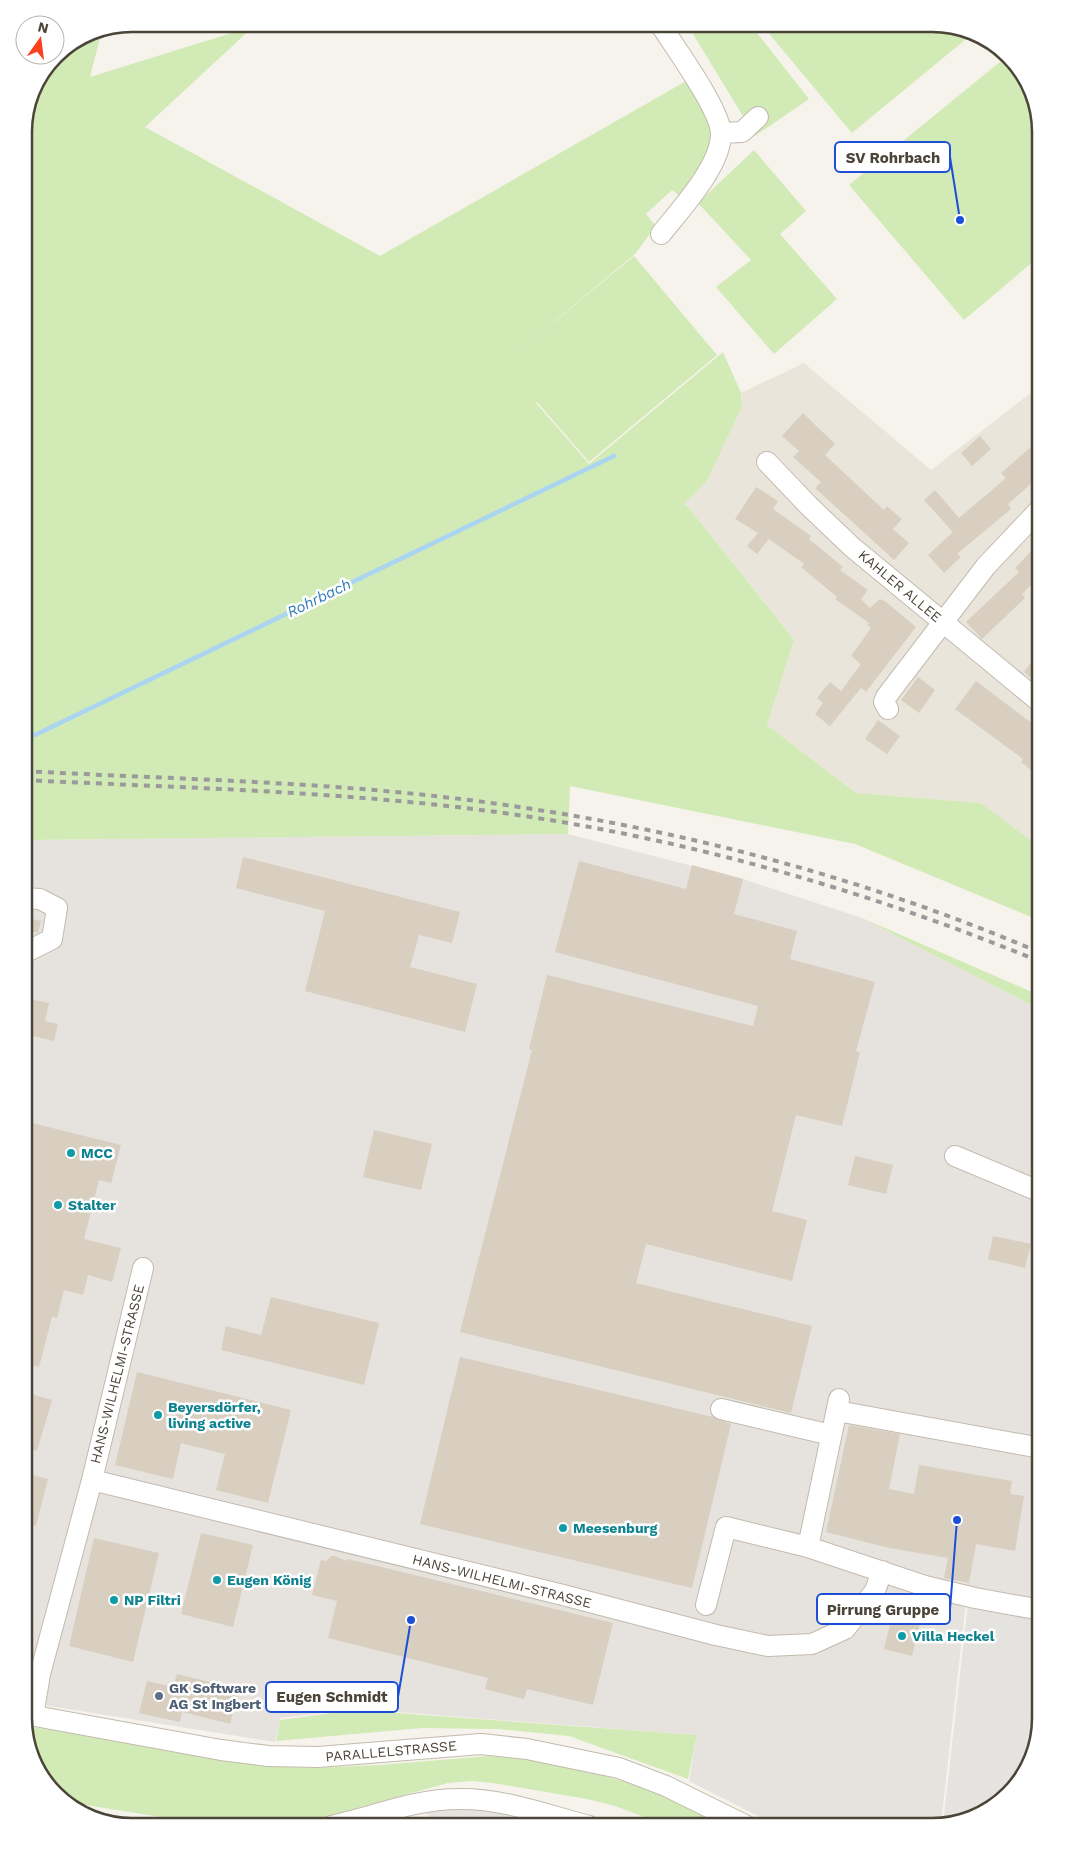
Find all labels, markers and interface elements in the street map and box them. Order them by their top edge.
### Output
north arrow [15,15,65,65]
text: N [36,18,50,36]
callout: SV Rohrbach [835,142,950,172]
text: SV Rohrbach [846,149,940,167]
street label: KAHLER ALLEE [855,547,945,625]
water label: Rohrbach [284,575,354,621]
place label: MCC [81,1145,113,1161]
marker: MCC [65,1147,77,1159]
place label: Stalter [68,1197,116,1213]
marker: Stalter [52,1199,64,1211]
street label: HANS-WILHELMI-STRASSE [87,1283,147,1465]
place label: Beyersdörfer, living active [168,1399,261,1431]
marker: Beyersdörfer, living active [152,1409,164,1421]
place label: Meesenburg [573,1520,657,1536]
marker: Meesenburg [557,1522,569,1534]
street label: HANS-WILHELMI-STRASSE [411,1551,593,1611]
place label: Eugen König [227,1572,311,1588]
marker: Eugen König [211,1574,223,1586]
place label: NP Filtri [124,1592,181,1608]
marker: NP Filtri [108,1594,120,1606]
callout: Pirrung Gruppe [817,1594,950,1624]
text: Pirrung Gruppe [827,1601,940,1619]
place label: Villa Heckel [912,1628,995,1644]
marker: Villa Heckel [896,1630,908,1642]
place label: GK Software AG St Ingbert [169,1680,261,1712]
callout: Eugen Schmidt [266,1682,398,1712]
text: Eugen Schmidt [276,1688,388,1706]
marker: GK Software AG St Ingbert [153,1690,165,1702]
street label: PARALLELSTRASSE [325,1737,458,1765]

